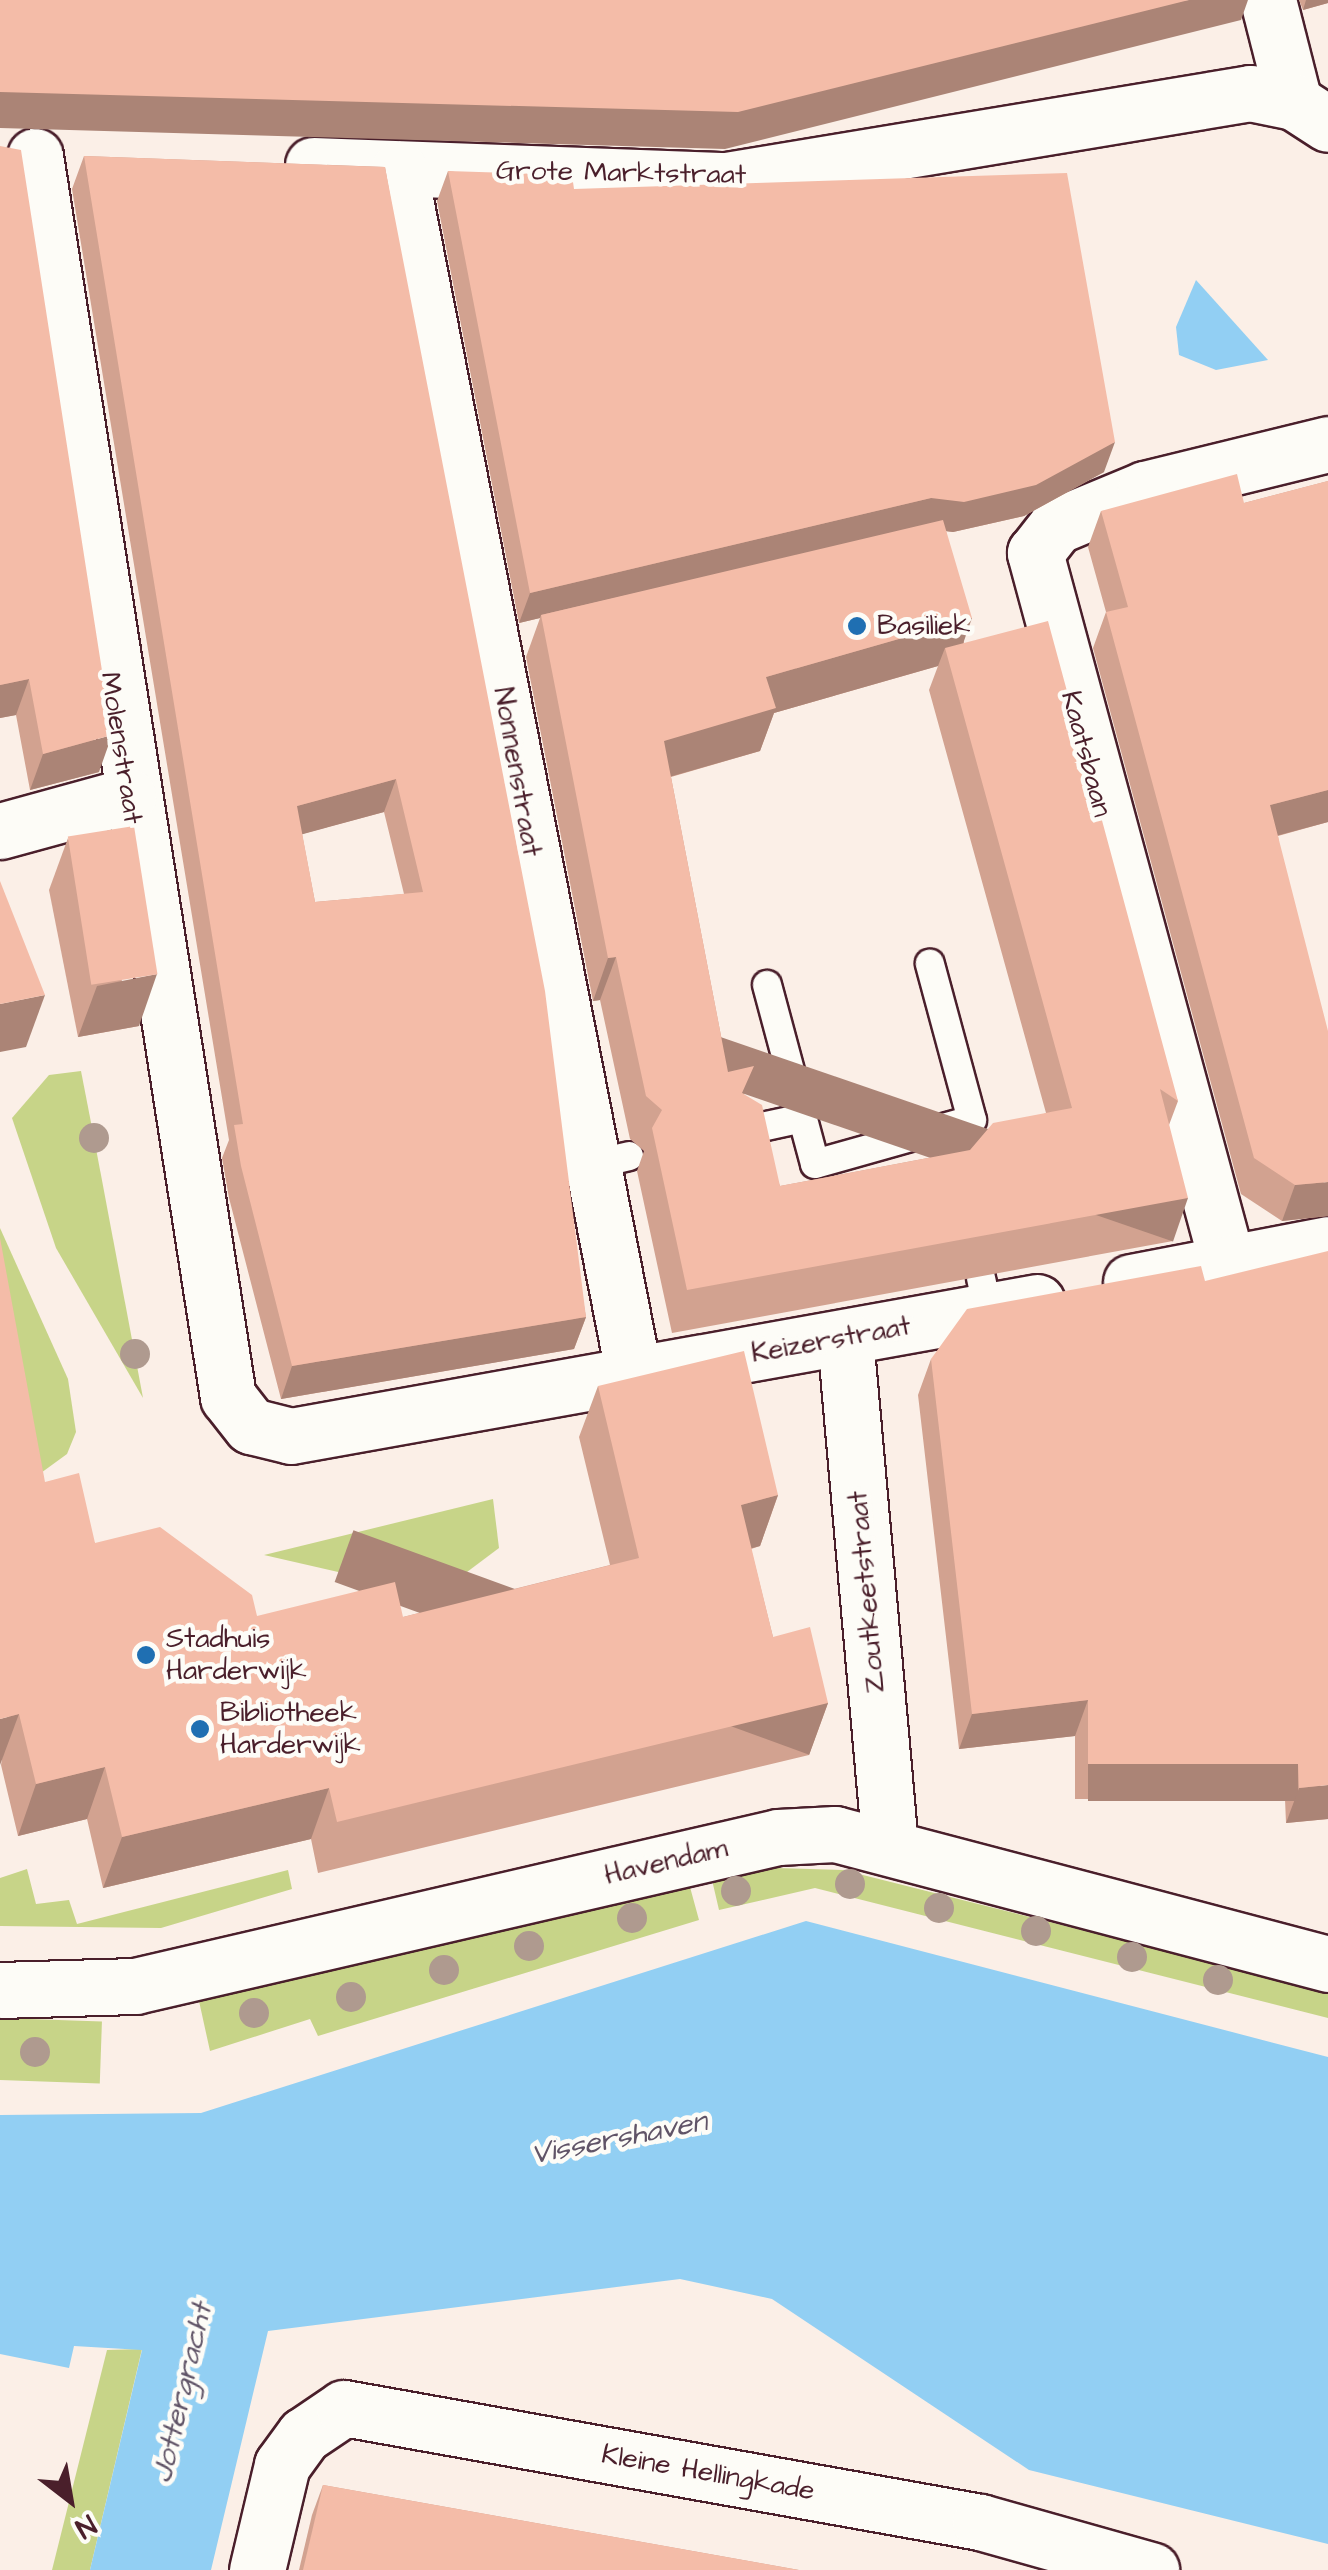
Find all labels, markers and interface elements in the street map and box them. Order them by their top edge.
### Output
street label: Grote Marktstraat [496,154,746,192]
place label: Basiliek [877,609,970,643]
marker: Basiliek [846,615,868,637]
street label: Molenstraat [92,670,150,826]
street label: Nonnenstraat [486,685,548,859]
street label: Kaatsbaan [1053,687,1119,821]
street label: Keizerstraat [749,1309,913,1371]
street label: Zoutkeetstraat [841,1490,893,1694]
place label: Stadhuis Harderwijk [166,1622,307,1688]
marker: Stadhuis Harderwijk [135,1644,157,1666]
place label: Bibliotheek Harderwijk [220,1696,361,1762]
marker: Bibliotheek Harderwijk [189,1718,211,1740]
street label: Havendam [601,1832,731,1892]
water label: Vissershaven [528,2103,710,2173]
water label: Jottergracht [144,2300,220,2486]
street label: Kleine Hellingkade [599,2438,817,2508]
north arrow [20,2450,120,2550]
text: N [68,2505,103,2547]

